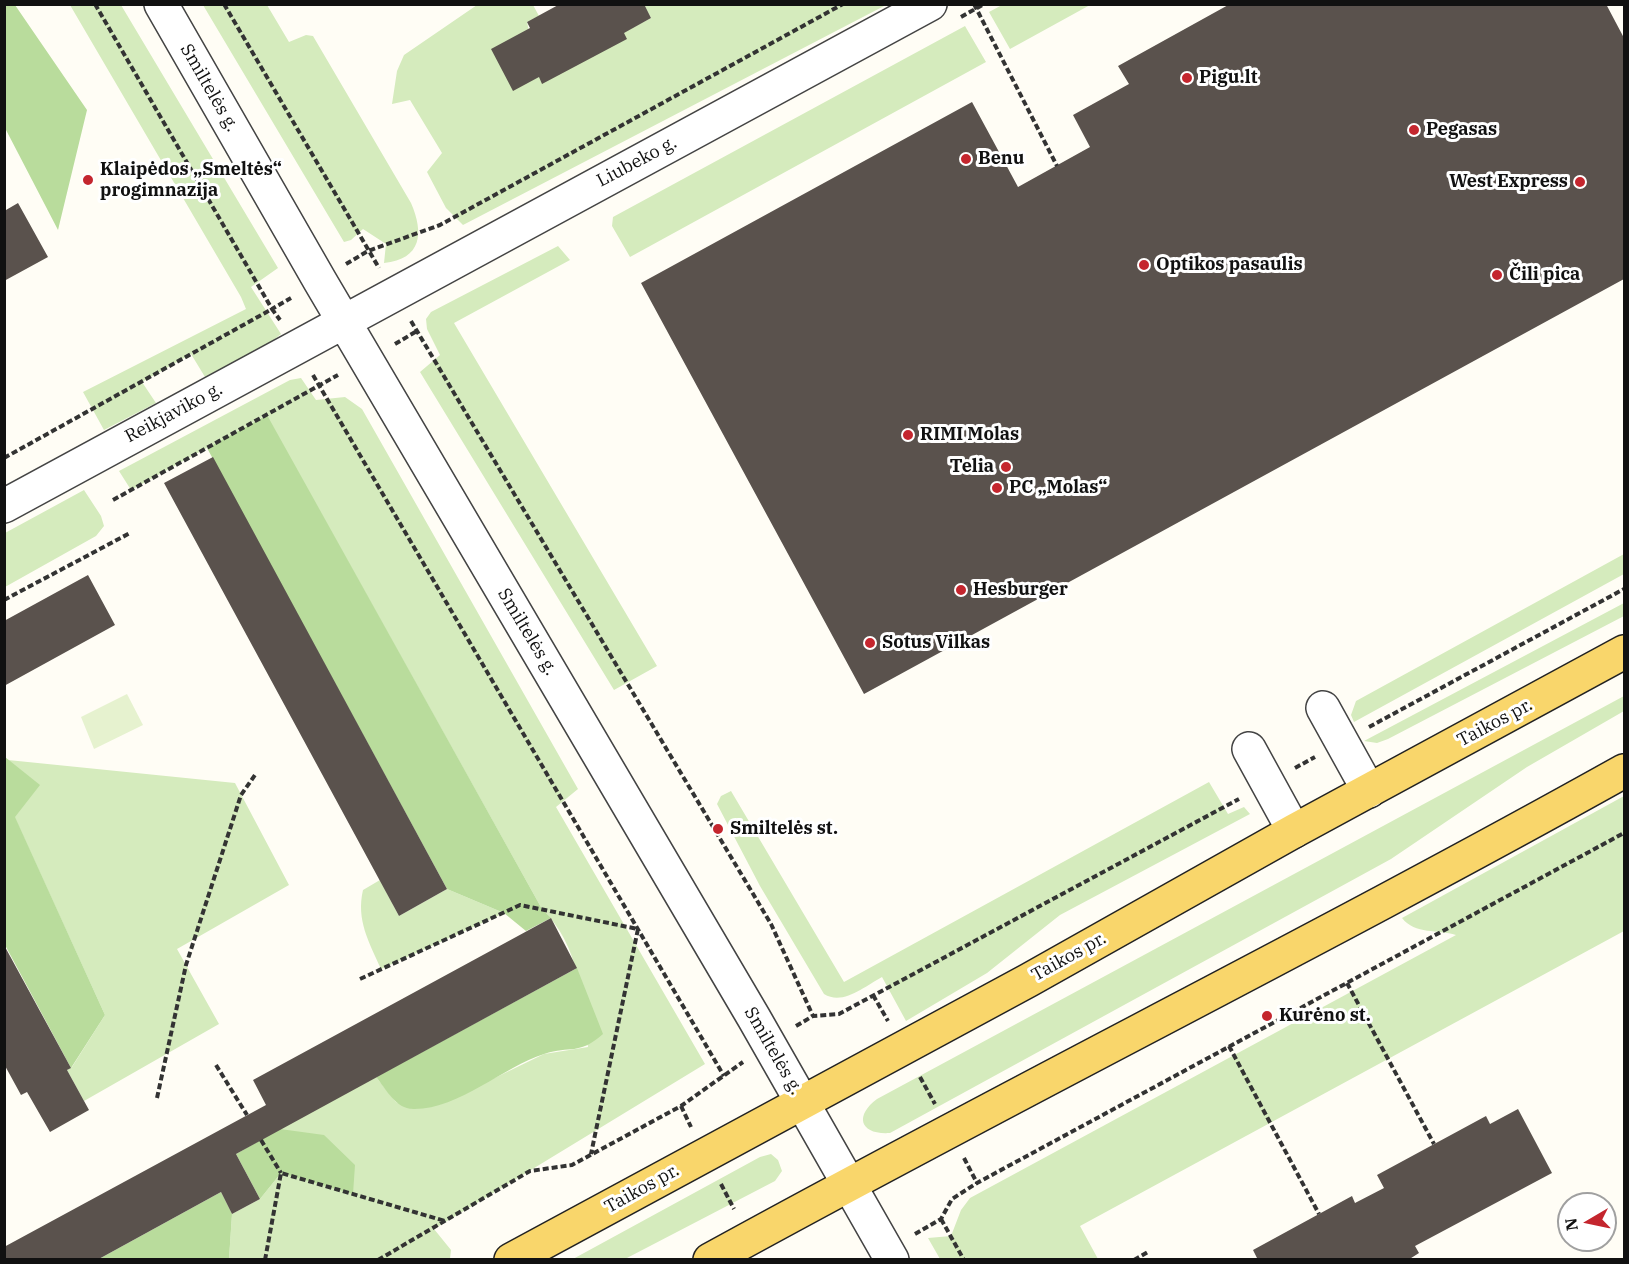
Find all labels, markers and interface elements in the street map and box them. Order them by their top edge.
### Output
street label: Smiltelės g. [175,40,243,136]
place label: Pigu.lt [1199,67,1257,89]
marker: Pigu.lt [1180,71,1194,85]
place label: Pegasas [1426,119,1497,141]
marker: Pegasas [1407,123,1421,137]
street label: Liubeko g. [593,132,681,192]
place label: Benu [978,148,1024,170]
marker: Benu [959,152,973,166]
place label: Klaipėdos „Smeltės“ progimnazija [100,159,282,201]
place label: West Express [1449,171,1568,193]
marker: Klaipėdos „Smeltės“ progimnazija [81,173,95,187]
marker: West Express [1573,175,1587,189]
place label: Optikos pasaulis [1156,254,1303,276]
marker: Optikos pasaulis [1137,258,1151,272]
place label: Čili pica [1509,264,1580,286]
marker: Čili pica [1490,268,1504,282]
street label: Reikjaviko g. [122,378,226,448]
place label: RIMI Molas [920,424,1019,446]
marker: RIMI Molas [901,428,915,442]
place label: Telia [950,456,994,478]
marker: Telia [999,460,1013,474]
place label: PC „Molas“ [1009,477,1108,499]
marker: PC „Molas“ [990,481,1004,495]
place label: Hesburger [973,579,1068,601]
marker: Hesburger [954,583,968,597]
street label: Smiltelės g. [493,585,561,679]
place label: Sotus Vilkas [882,632,990,654]
marker: Sotus Vilkas [863,636,877,650]
street label: Taikos pr. [1454,694,1536,752]
place label: Smiltelės st. [730,818,838,840]
marker: Smiltelės st. [711,822,725,836]
street label: Taikos pr. [1028,928,1110,986]
street label: Smiltelės g. [739,1003,807,1099]
place label: Kurėno st. [1279,1005,1371,1027]
marker: Kurėno st. [1260,1009,1274,1023]
street label: Taikos pr. [601,1160,683,1218]
north arrow [1557,1192,1617,1252]
text: N [1560,1217,1582,1232]

